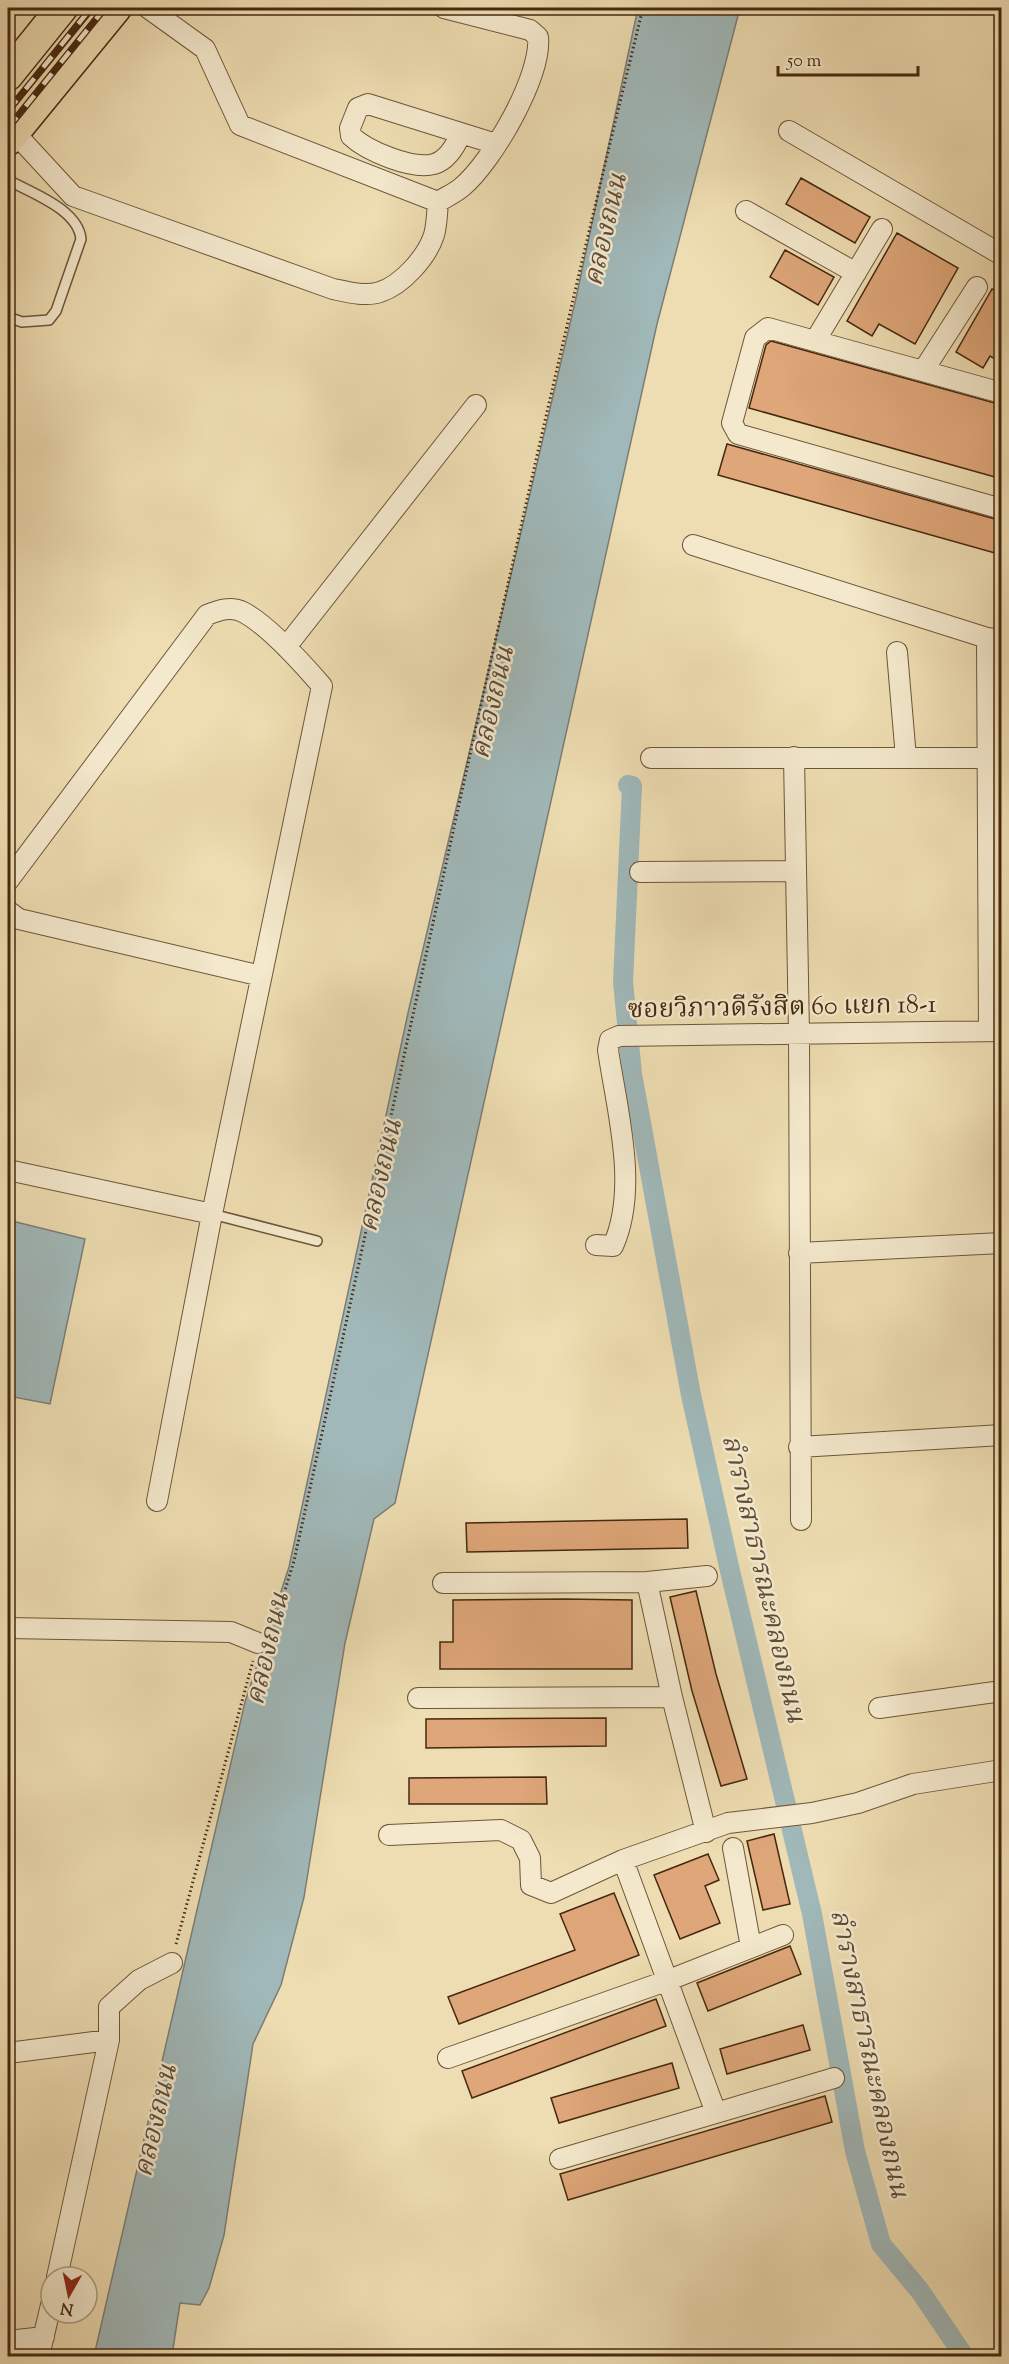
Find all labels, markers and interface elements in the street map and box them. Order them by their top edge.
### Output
scale bar [778,39,918,77]
text: 50 m [786,49,822,75]
water label: คลองถนน [575,170,639,290]
water label: คลองถนน [462,643,526,763]
street label: ซอยวิภาวดีรังสิต 60 แยก 18-1 [627,987,937,1029]
water label: คลองถนน [350,1116,414,1236]
water label: ลำรางสาธารณะคลองถนน [710,1431,814,1727]
water label: คลองถนน [237,1589,301,1709]
water label: ลำรางสาธารณะคลองถนน [818,1906,918,2202]
water label: คลองถนน [125,2061,189,2181]
north arrow [39,2265,99,2325]
text: N [59,2295,75,2320]

